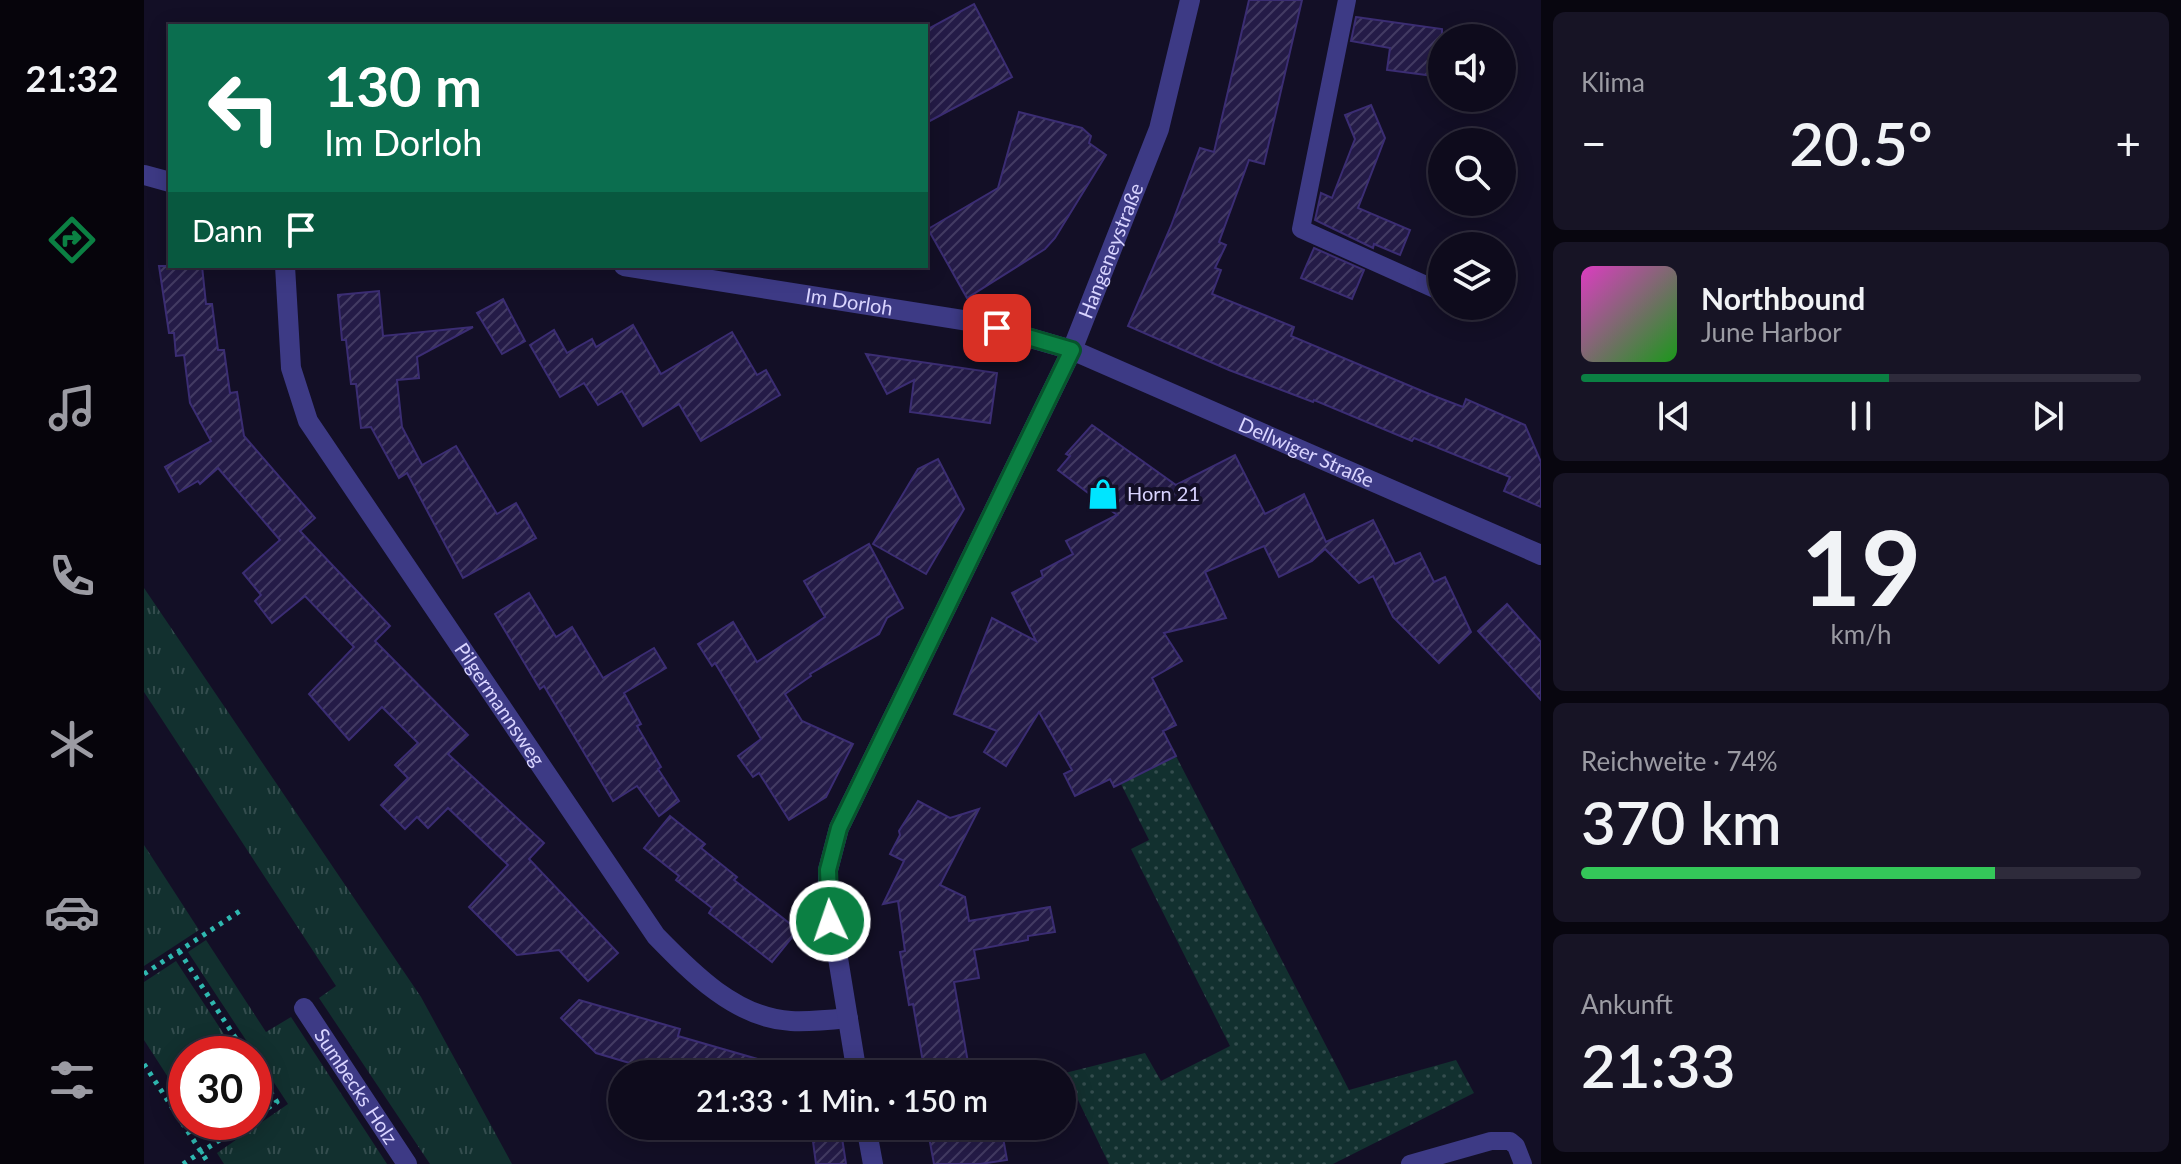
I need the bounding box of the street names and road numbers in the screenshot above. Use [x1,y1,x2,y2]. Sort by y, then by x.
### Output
street label: Hangeneystraße [1073,179,1148,322]
street label: Im Dorloh [804,282,895,320]
street label: Dellwiger Straße [1235,411,1378,492]
street label: Pilgermannsweg [450,638,551,770]
street label: Sumbecks Holz [310,1024,403,1148]

